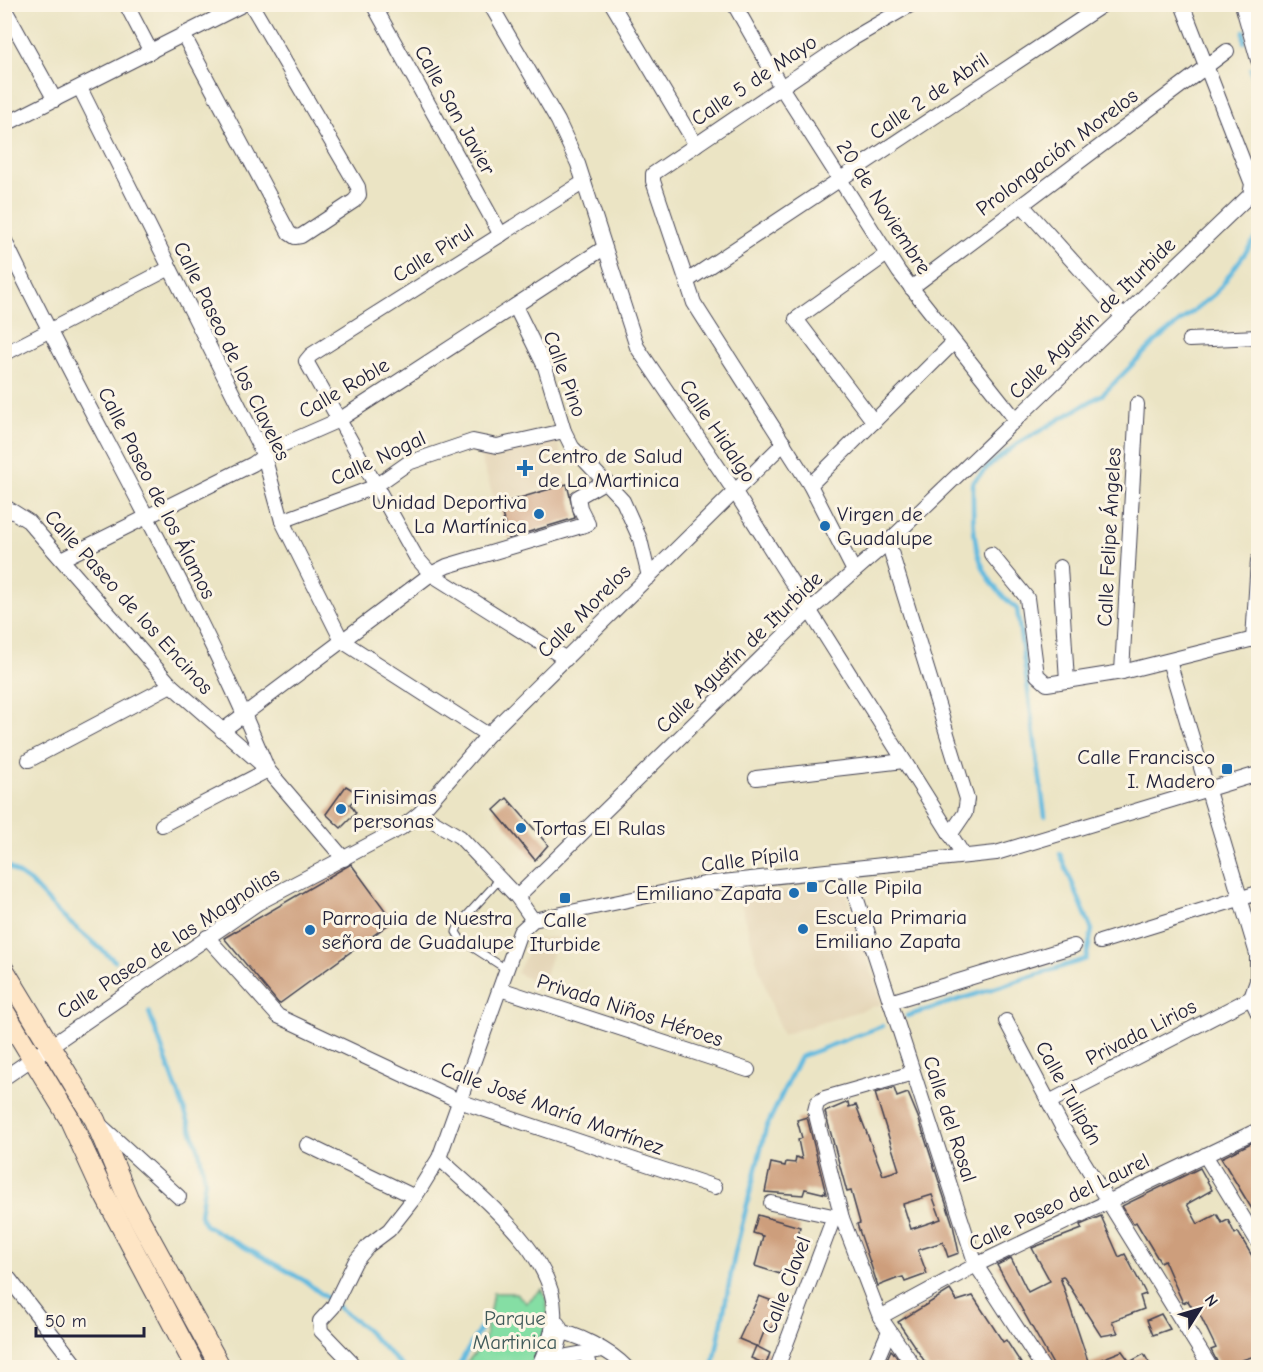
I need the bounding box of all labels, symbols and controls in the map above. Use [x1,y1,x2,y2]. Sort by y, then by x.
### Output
street label: Calle 5 de Mayo [687,29,821,131]
street label: Calle San Javier [410,41,501,180]
street label: Calle 2 de Abril [865,47,993,145]
street label: Prolongación Morelos [971,83,1143,221]
street label: 20 de Noviembre [832,135,936,279]
street label: Calle Pirul [388,219,478,287]
street label: Calle Agustín de Iturbide [1004,232,1180,404]
street label: Calle Paseo de los Claveles [168,238,296,464]
street label: Calle Pino [538,328,592,420]
street label: Calle Roble [295,353,393,423]
street label: Calle Hidalgo [675,375,761,487]
street label: Calle Paseo de los Álamos [93,383,221,603]
street label: Calle Nogal [327,426,429,490]
place label: Centro de Salud de La Martinica [538,444,683,492]
street label: Calle Felipe Ángeles [1092,447,1126,627]
marker: Centro de Salud de La Martinica [516,459,534,477]
place label: Unidad Deportiva La Martínica [372,490,527,538]
place label: Virgen de Guadalupe [837,502,933,550]
street label: Calle Paseo de los Encinos [40,505,218,699]
marker: Unidad Deportiva La Martínica [532,507,546,521]
marker: Virgen de Guadalupe [818,519,832,533]
street label: Calle Morelos [532,559,636,663]
street label: Calle Agustín de Iturbide [651,566,827,738]
place label: Calle Francisco I. Madero [1077,745,1215,793]
marker: Calle Francisco I. Madero [1220,762,1234,776]
place label: Finisimas personas [353,785,437,833]
marker: Finisimas personas [334,802,348,816]
place label: Tortas El Rulas [533,816,665,840]
marker: Tortas El Rulas [514,821,528,835]
street label: Calle Pípila [700,841,800,877]
street label: Calle Paseo de las Magnolias [52,862,284,1024]
place label: Calle Pipila [824,875,922,899]
marker: Calle Pipila [805,880,819,894]
place label: Emiliano Zapata [636,881,782,905]
marker: Emiliano Zapata [787,886,801,900]
marker: Calle Iturbide [558,891,572,905]
place label: Escuela Primaria Emiliano Zapata [815,905,967,953]
place label: Parroquia de Nuestra señora de Guadalupe [322,906,514,954]
place label: Calle Iturbide [530,908,600,956]
marker: Escuela Primaria Emiliano Zapata [796,922,810,936]
marker: Parroquia de Nuestra señora de Guadalupe [303,923,317,937]
street label: Privada Niños Héroes [534,969,726,1051]
street label: Privada Lirios [1082,994,1200,1070]
street label: Calle Tulipán [1031,1037,1107,1149]
street label: Calle del Rosal [918,1053,982,1185]
street label: Calle José María Martínez [437,1056,667,1160]
street label: Calle Paseo del Laurel [965,1148,1153,1256]
street label: Calle Clavel [756,1233,816,1337]
north arrow [1170,1279,1230,1339]
text: N [1201,1291,1222,1310]
scale bar [36,1300,144,1338]
park label: Parque Martinica [473,1306,557,1354]
text: 50 m [45,1311,87,1332]

